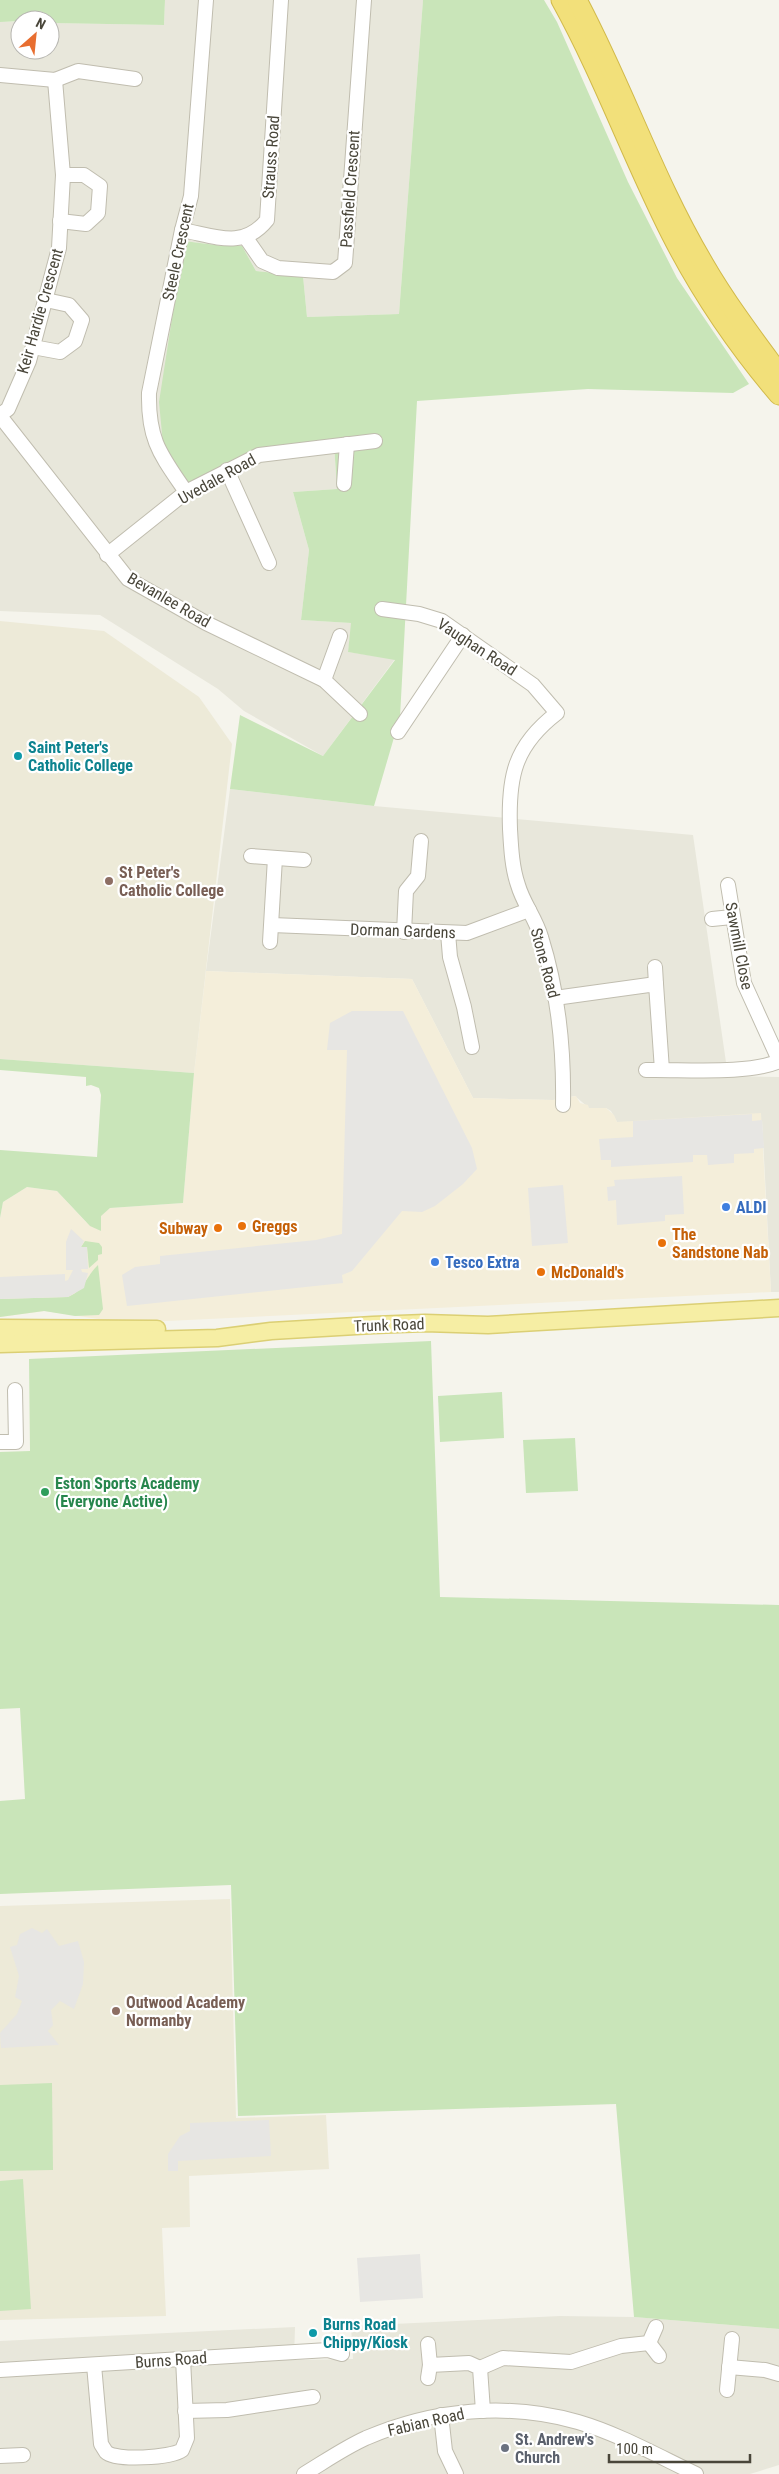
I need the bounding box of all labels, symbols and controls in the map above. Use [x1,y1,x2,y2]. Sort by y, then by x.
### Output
north arrow [10,10,60,60]
text: N [33,14,48,32]
street label: Strauss Road [259,115,283,199]
street label: Passfield Crescent [336,129,364,248]
street label: Steele Crescent [158,201,198,302]
street label: Keir Hardie Crescent [13,246,67,376]
street label: Uvedale Road [175,450,259,508]
street label: Bevanlee Road [124,569,214,631]
street label: Vaughan Road [434,614,520,680]
place label: Saint Peter's Catholic College [28,738,133,775]
marker: Saint Peter's Catholic College [12,750,24,762]
place label: St Peter's Catholic College [119,863,224,900]
marker: St Peter's Catholic College [103,875,115,887]
street label: Sawmill Close [721,901,757,991]
street label: Dorman Gardens [350,920,456,942]
street label: Stone Road [527,926,563,1000]
place label: ALDI [736,1198,767,1217]
marker: ALDI [720,1201,732,1213]
place label: Greggs [252,1217,298,1236]
place label: Subway [159,1219,208,1238]
marker: Greggs [236,1220,248,1232]
marker: Subway [212,1222,224,1234]
place label: The Sandstone Nab [672,1225,768,1262]
marker: The Sandstone Nab [656,1237,668,1249]
place label: Tesco Extra [445,1253,520,1272]
marker: Tesco Extra [429,1256,441,1268]
place label: McDonald's [551,1263,624,1282]
marker: McDonald's [535,1266,547,1278]
street label: Trunk Road [353,1314,425,1336]
place label: Eston Sports Academy (Everyone Active) [55,1474,199,1511]
marker: Eston Sports Academy (Everyone Active) [39,1486,51,1498]
place label: Outwood Academy Normanby [126,1993,245,2030]
marker: Outwood Academy Normanby [110,2005,122,2017]
place label: Burns Road Chippy/Kiosk [323,2315,408,2352]
marker: Burns Road Chippy/Kiosk [307,2327,319,2339]
street label: Burns Road [134,2348,208,2372]
street label: Fabian Road [386,2404,466,2440]
place label: St. Andrew's Church [515,2430,594,2467]
scale bar [609,2432,750,2464]
text: 100 m [616,2440,653,2458]
marker: St. Andrew's Church [499,2442,511,2454]

